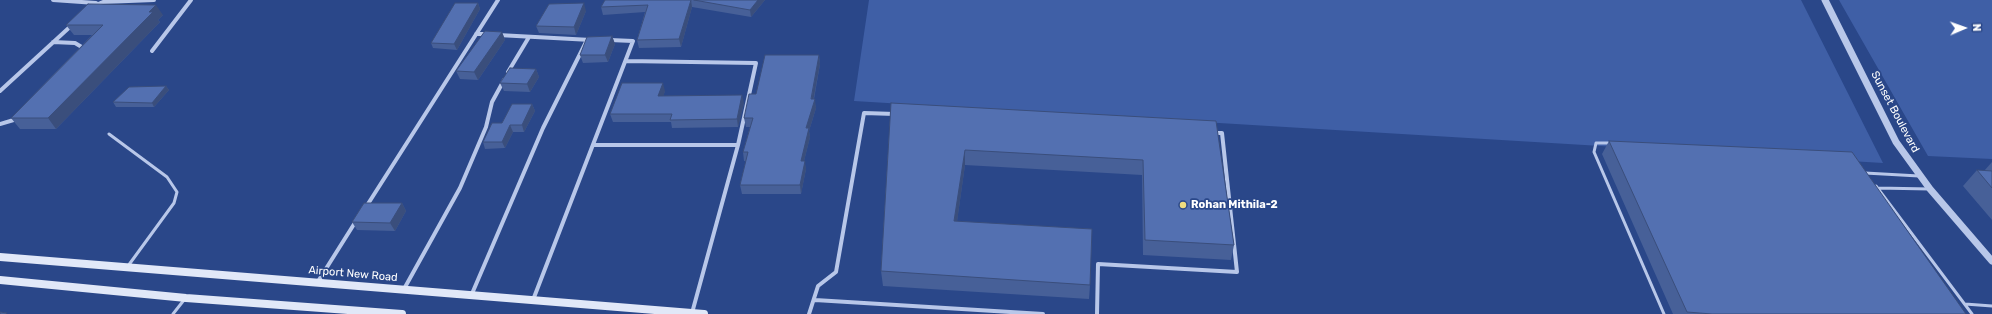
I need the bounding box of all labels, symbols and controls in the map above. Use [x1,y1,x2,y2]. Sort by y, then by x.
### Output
north arrow [1944,8,1984,48]
text: N [1970,23,1983,32]
street label: Sunset Boulevard [1868,69,1922,155]
place label: Rohan Mithila-2 [1191,198,1278,212]
marker: Rohan Mithila-2 [1178,200,1188,210]
street label: Airport New Road [308,264,398,284]

